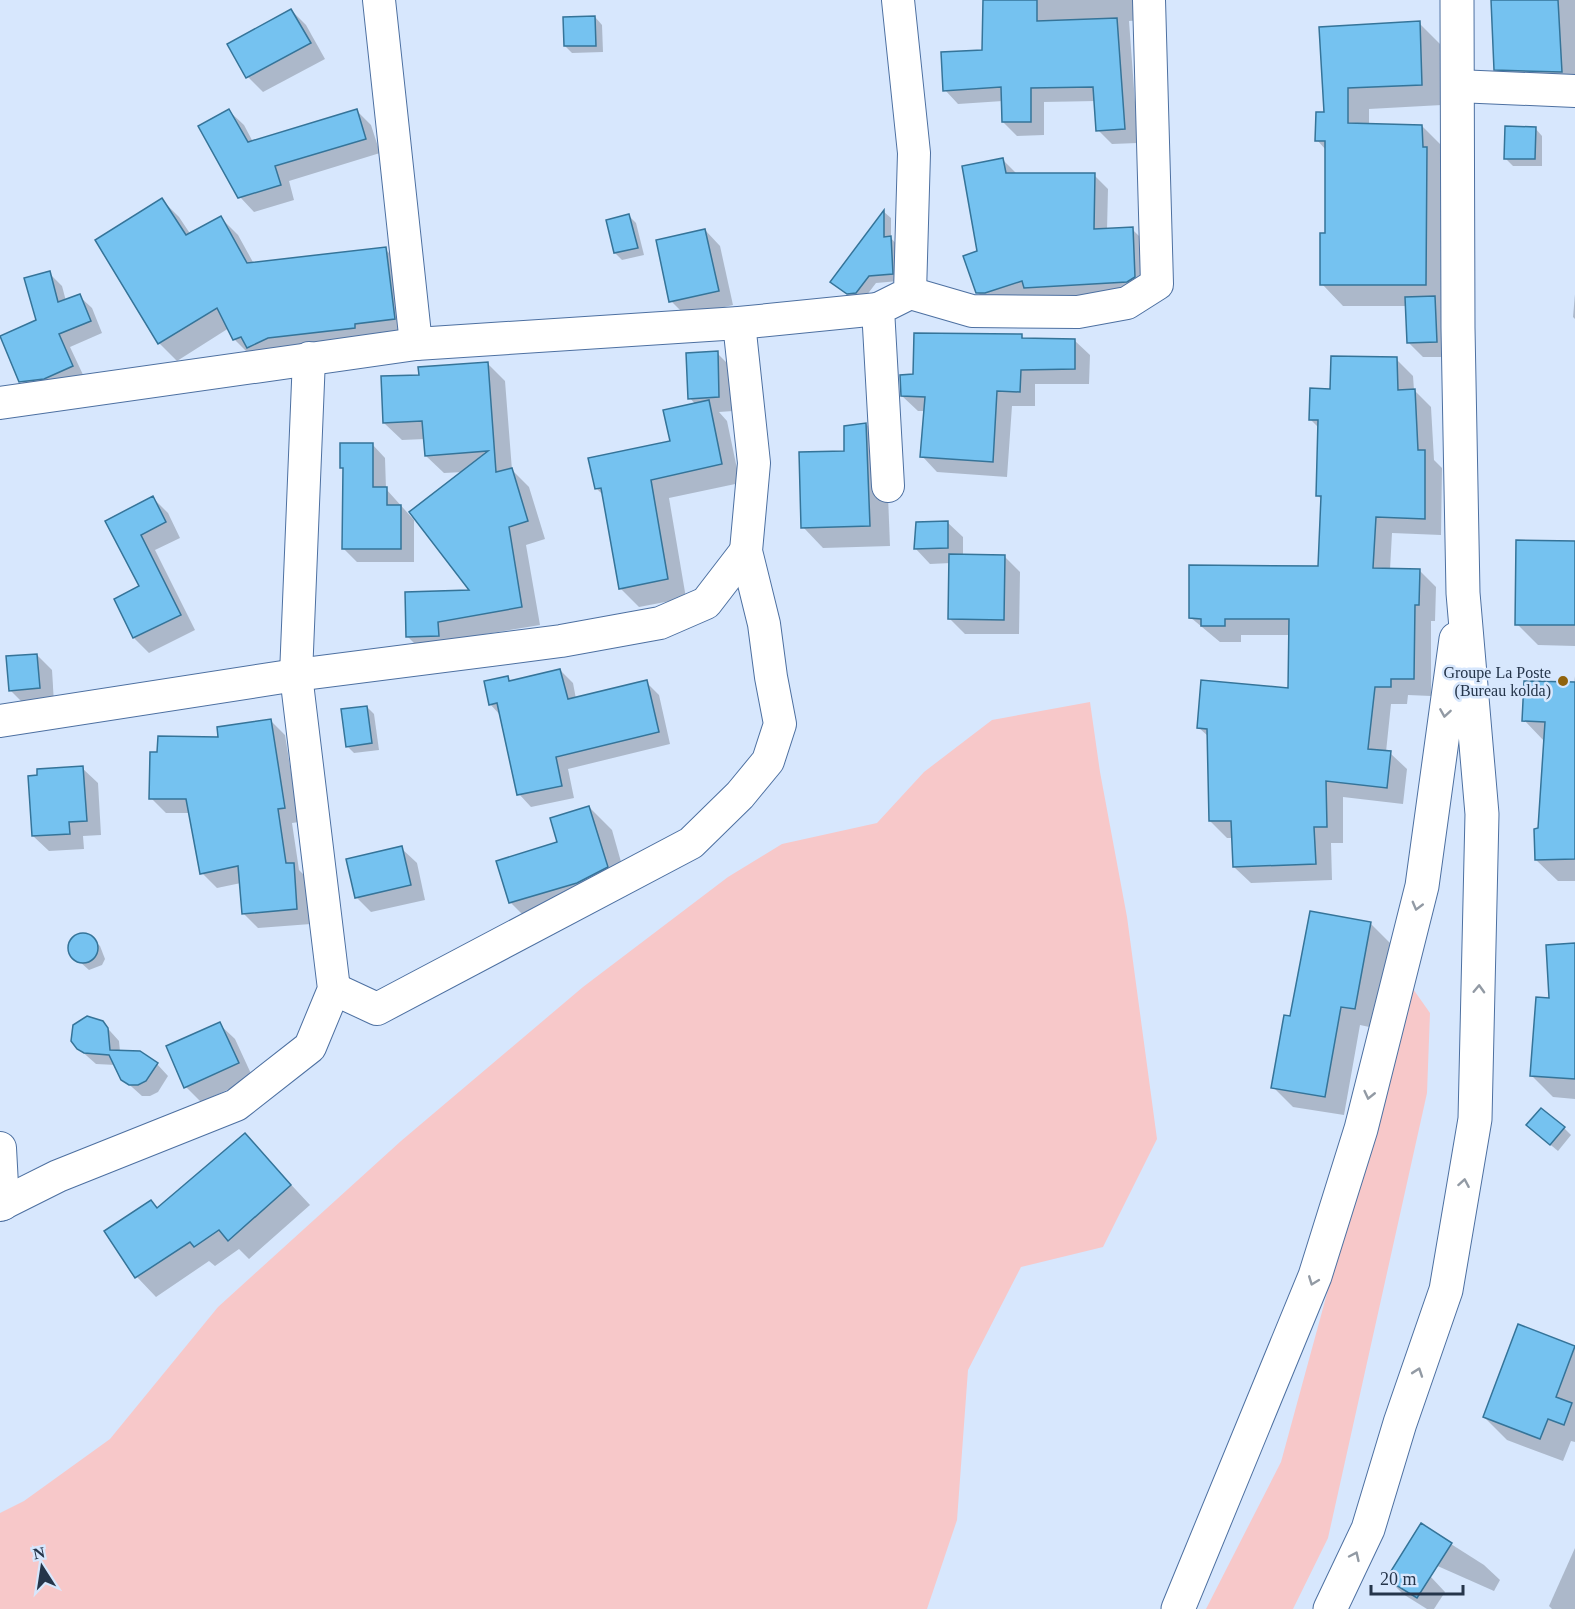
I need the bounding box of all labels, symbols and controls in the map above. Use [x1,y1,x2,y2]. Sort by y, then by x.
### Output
place label: Groupe La Poste (Bureau kolda) [1443,664,1551,700]
marker: Groupe La Poste (Bureau kolda) [1556,674,1570,688]
one-way arrow [1439,708,1451,717]
one-way arrow [1412,900,1424,911]
one-way arrow [1473,984,1485,993]
one-way arrow [1364,1090,1377,1100]
one-way arrow [1457,1178,1470,1188]
one-way arrow [1307,1275,1320,1286]
one-way arrow [1410,1367,1423,1378]
north arrow [12,1537,72,1597]
text: N [32,1543,47,1562]
one-way arrow [1348,1552,1360,1563]
scale bar [1371,1558,1462,1596]
text: 20 m [1380,1569,1417,1589]

